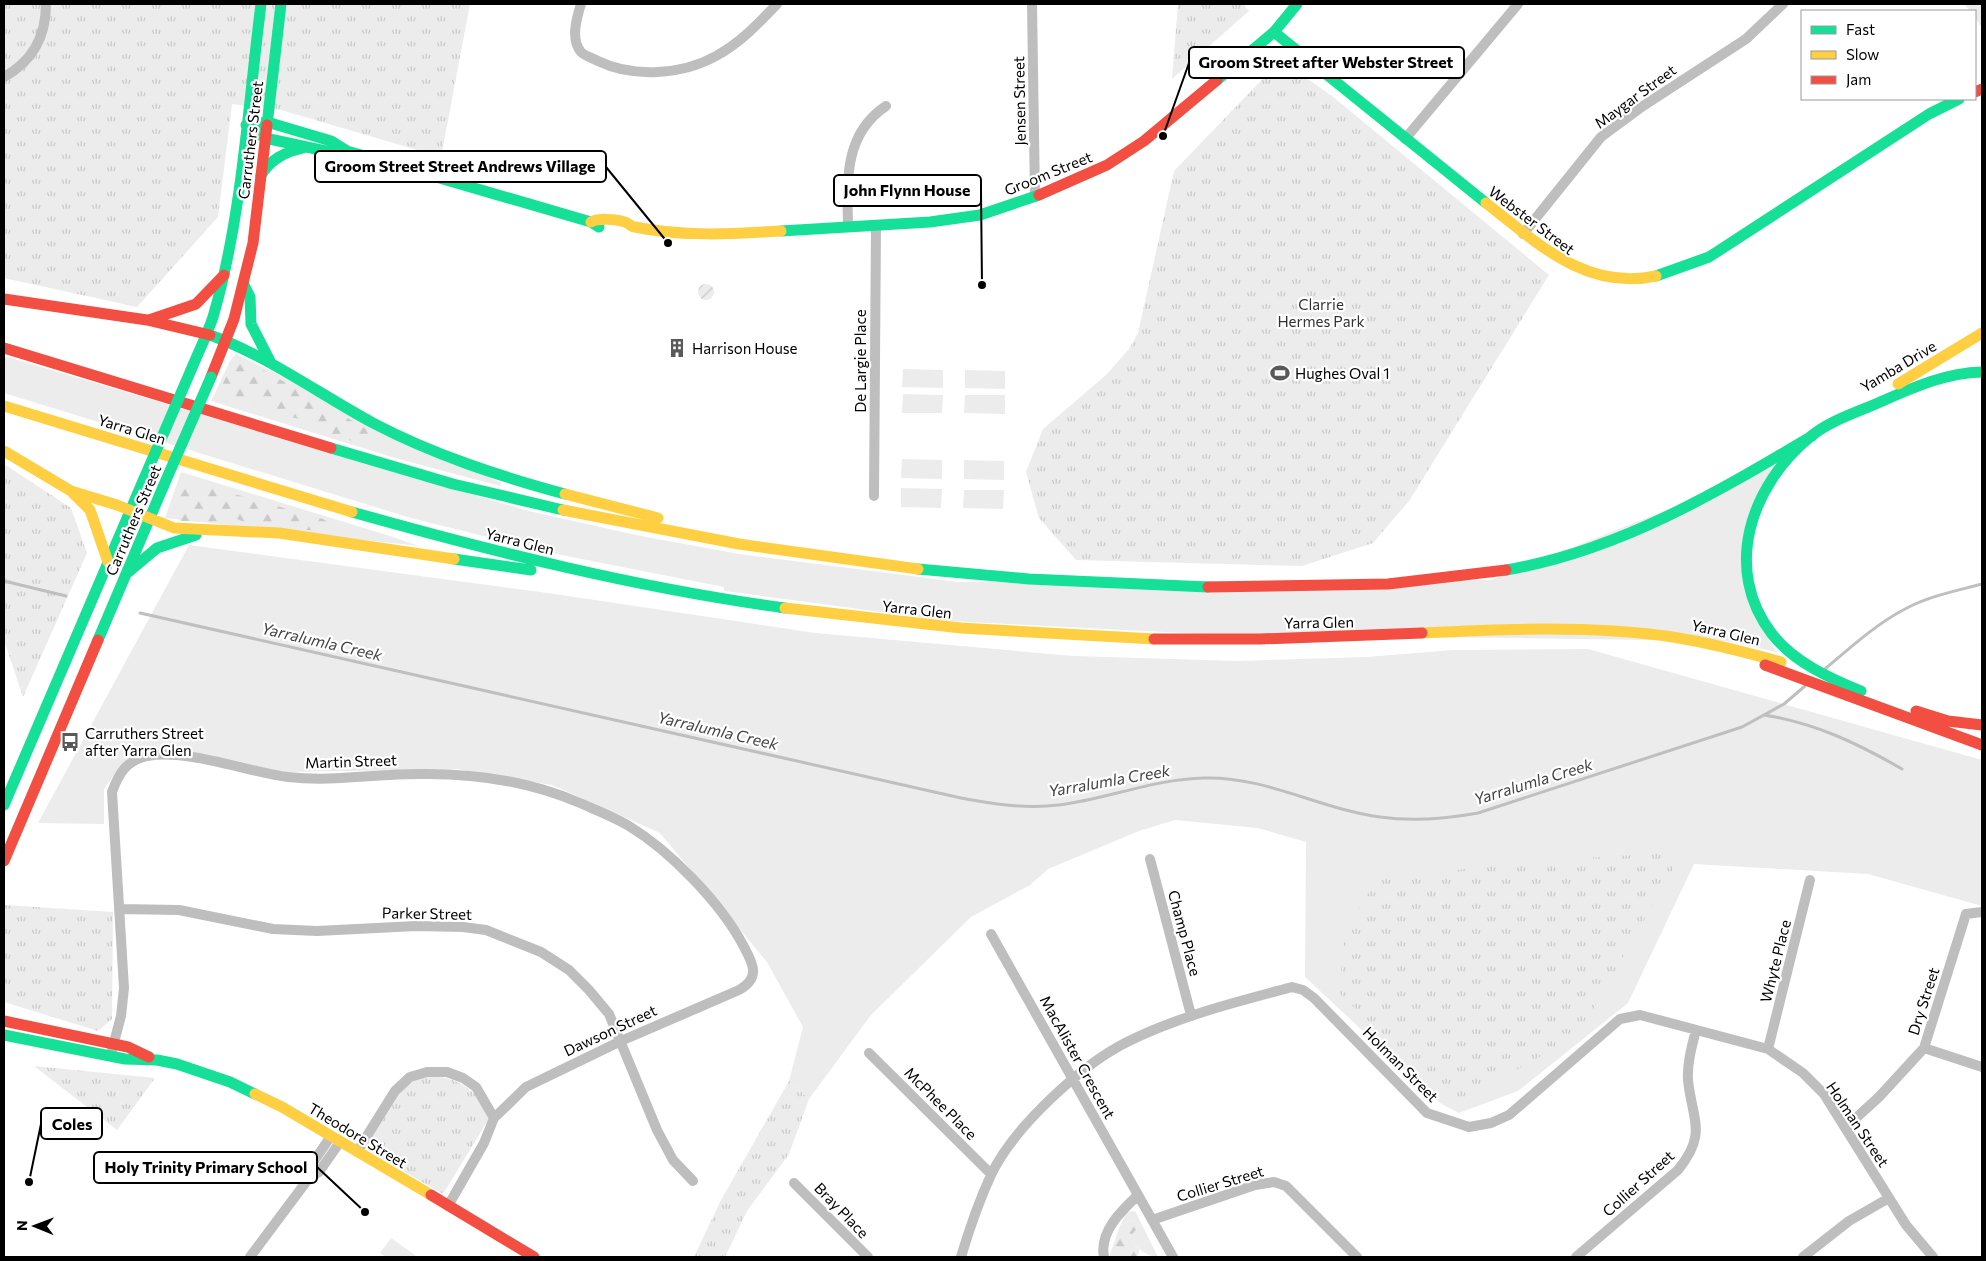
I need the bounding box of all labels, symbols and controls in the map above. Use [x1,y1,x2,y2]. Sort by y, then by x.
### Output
legend [1801,10,1976,100]
text: Fast [1846,20,1875,38]
text: Slow [1846,45,1879,63]
callout: Groom Street after Webster Street [1189,47,1464,78]
text: Groom Street after Webster Street [1199,52,1454,71]
street label: Jensen Street [1009,56,1029,146]
street label: Maygar Street [1591,60,1679,132]
text: Jam [1846,70,1871,88]
street label: Carruthers Street [234,80,266,200]
street label: Groom Street [1002,147,1094,199]
callout: Groom Street Street Andrews Village [315,151,606,182]
text: Groom Street Street Andrews Village [325,156,595,175]
callout: John Flynn House [834,175,981,206]
text: John Flynn House [844,180,970,199]
street label: Webster Street [1485,182,1579,258]
park label: Clarrie Hermes Park [1277,295,1365,330]
street label: De Largie Place [851,309,869,413]
street label: Yamba Drive [1857,336,1939,396]
building icon: Harrison House [666,337,688,359]
place label: Harrison House [692,339,798,357]
sports icon: Hughes Oval 1 [1269,362,1291,384]
place label: Hughes Oval 1 [1295,364,1390,382]
street label: Yarra Glen [96,410,168,448]
street label: Carruthers Street [101,462,165,578]
street label: Yarra Glen [484,524,556,558]
street label: Yarra Glen [881,596,953,622]
street label: Yarra Glen [1284,612,1354,632]
street label: Yarra Glen [1690,615,1762,649]
water label: Yarralumla Creek [260,618,385,664]
water label: Yarralumla Creek [656,707,781,753]
place label: Carruthers Street after Yarra Glen [85,724,204,759]
bus stop icon: Carruthers Street after Yarra Glen [59,731,81,753]
street label: Martin Street [305,750,397,772]
water label: Yarralumla Creek [1471,754,1595,808]
water label: Yarralumla Creek [1047,760,1172,800]
street label: Champ Place [1165,888,1205,978]
street label: Parker Street [382,903,472,923]
street label: Whyte Place [1756,918,1794,1004]
street label: Dry Street [1904,965,1942,1037]
street label: MacAlister Crescent [1037,992,1119,1122]
street label: Dawson Street [561,1001,659,1059]
street label: Holman Street [1360,1023,1442,1105]
street label: McPhee Place [901,1063,981,1143]
street label: Holman Street [1823,1078,1893,1170]
street label: Theodore Street [306,1099,410,1171]
callout: Coles [41,1108,102,1139]
text: Coles [52,1114,92,1133]
street label: Collier Street [1599,1146,1677,1220]
callout: Holy Trinity Primary School [94,1152,317,1183]
text: Holy Trinity Primary School [105,1157,307,1176]
street label: Collier Street [1174,1161,1266,1205]
street label: Bray Place [811,1178,873,1242]
north arrow [10,1201,60,1251]
text: N [13,1220,30,1231]

